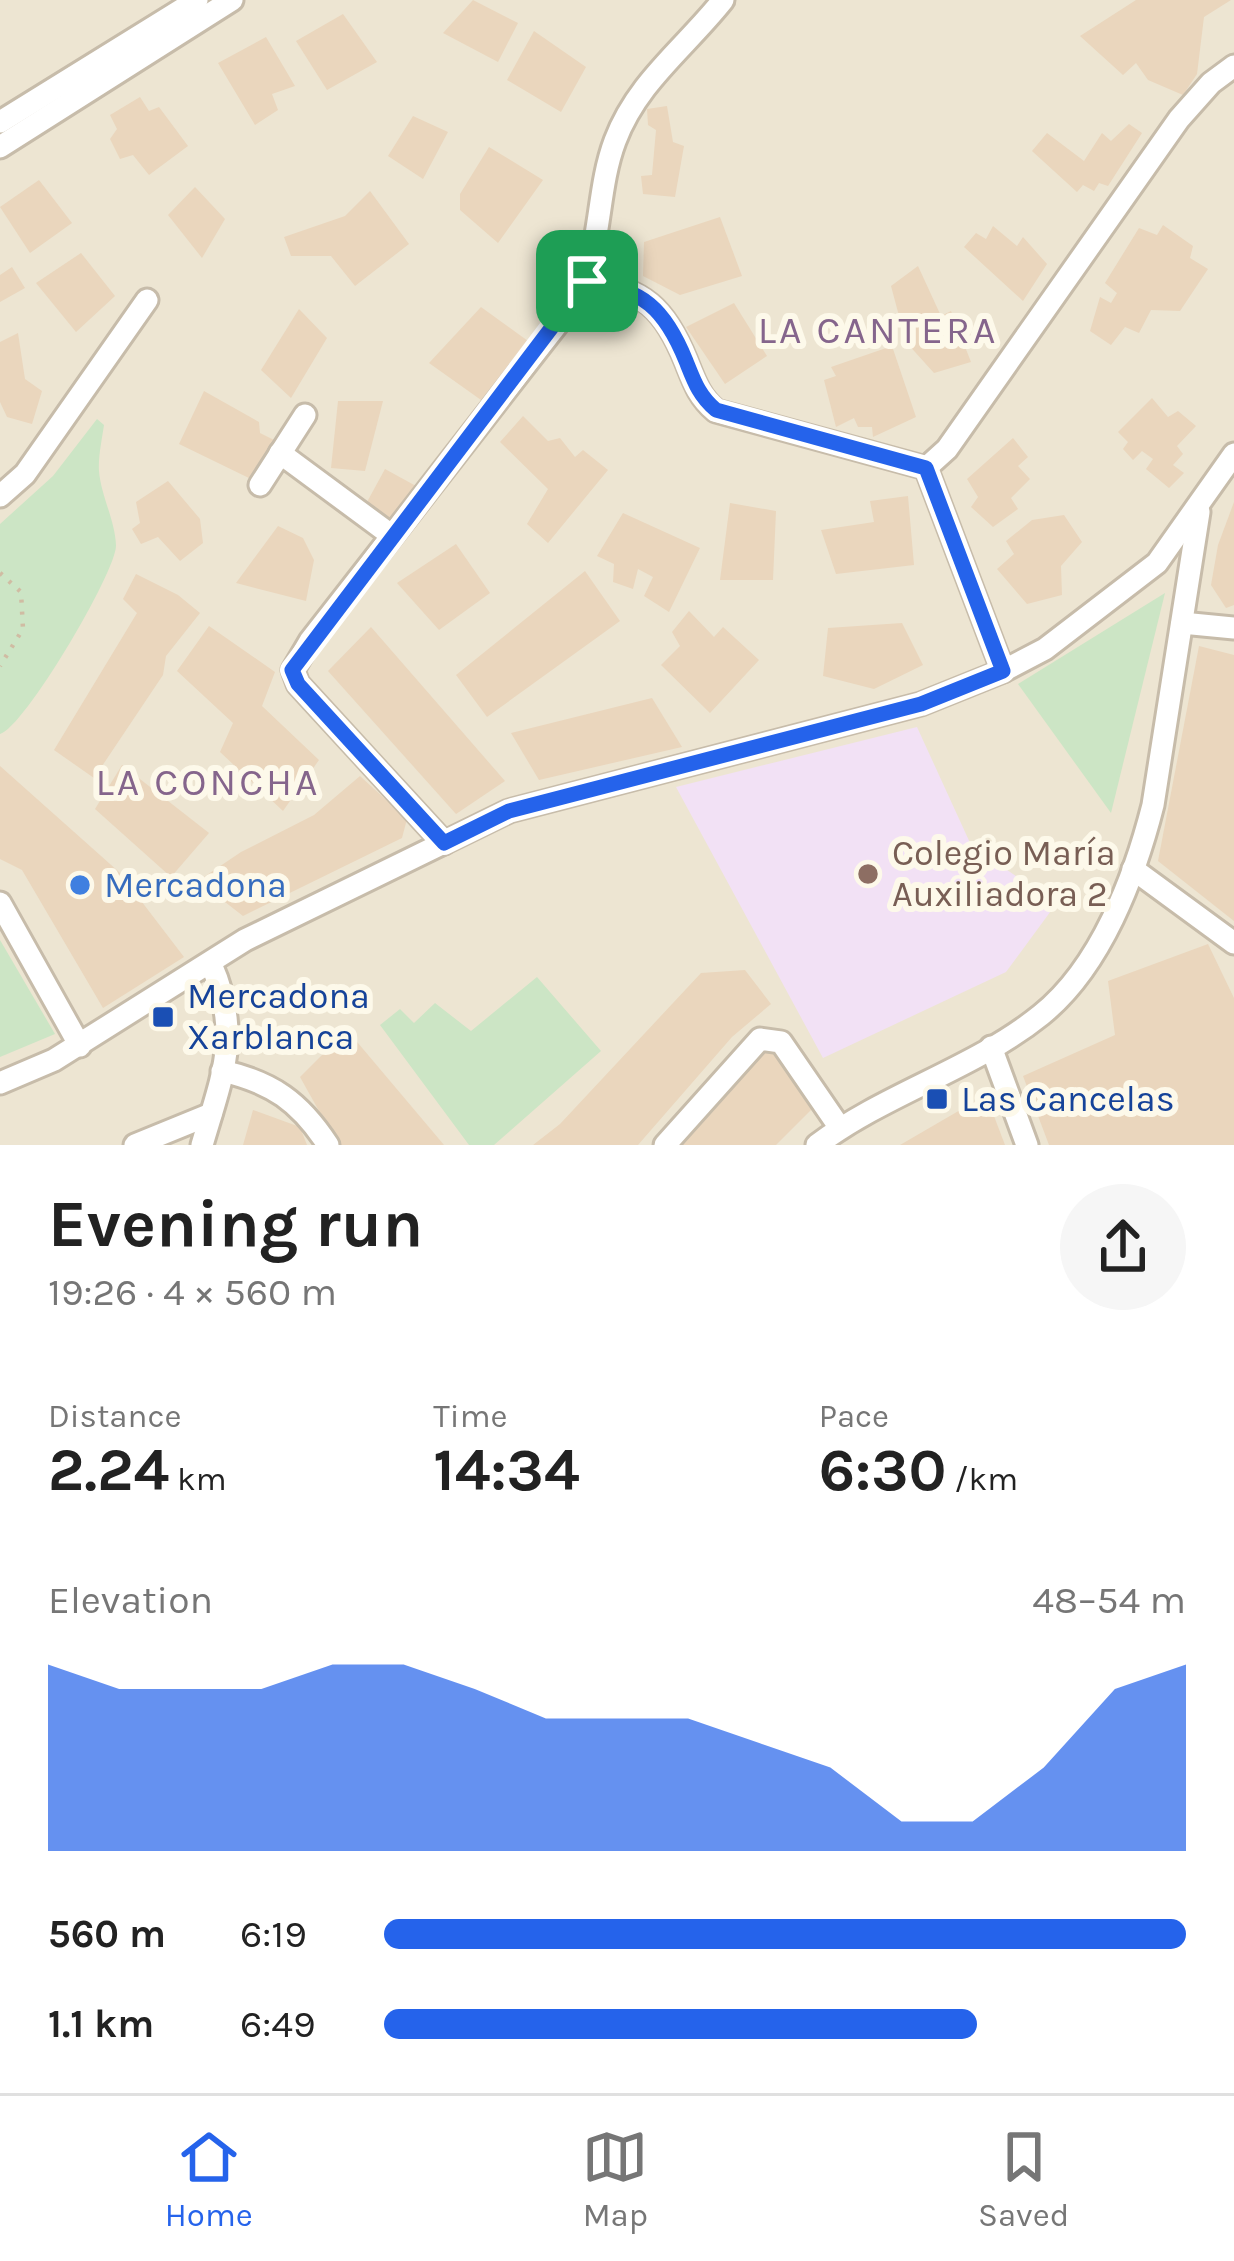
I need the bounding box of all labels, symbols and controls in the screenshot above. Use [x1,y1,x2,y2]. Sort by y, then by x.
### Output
pin [536,230,638,332]
icon: arrive [554,248,620,314]
district label: LA CANTERA [758,307,998,353]
district label: LA CONCHA [95,759,321,805]
place label: Colegio María Auxiliadora 2 [892,832,1115,915]
marker: Colegio María Auxiliadora 2 [855,861,881,887]
place label: Mercadona [104,864,287,906]
marker: Mercadona [67,872,93,898]
place label: Mercadona Xarblanca [187,975,370,1058]
marker: Mercadona Xarblanca [150,1004,176,1030]
place label: Las Cancelas [961,1078,1175,1120]
marker: Las Cancelas [924,1086,950,1112]
button: share [1060,1184,1186,1310]
text: Evening run [48,1185,423,1263]
text: 19:26 · 4 × 560 m [48,1269,337,1315]
text: Distance [48,1397,181,1435]
text: Time [433,1397,508,1435]
text: Pace [819,1397,889,1435]
text: 2.24 [48,1435,169,1505]
text: 14:34 [433,1435,580,1505]
text: 6:30 [819,1435,947,1505]
text: km [169,1460,227,1498]
text: /km [947,1460,1018,1498]
text: Elevation [48,1577,213,1623]
text: 48–54 m [1032,1577,1186,1623]
text: 560 m [48,1911,166,1957]
text: 6:19 [240,1911,307,1957]
text: 1.1 km [48,2001,154,2047]
text: 6:49 [240,2001,316,2047]
tab: Home [165,2124,253,2234]
tab: Map [582,2124,648,2234]
tab: Saved [978,2124,1069,2234]

